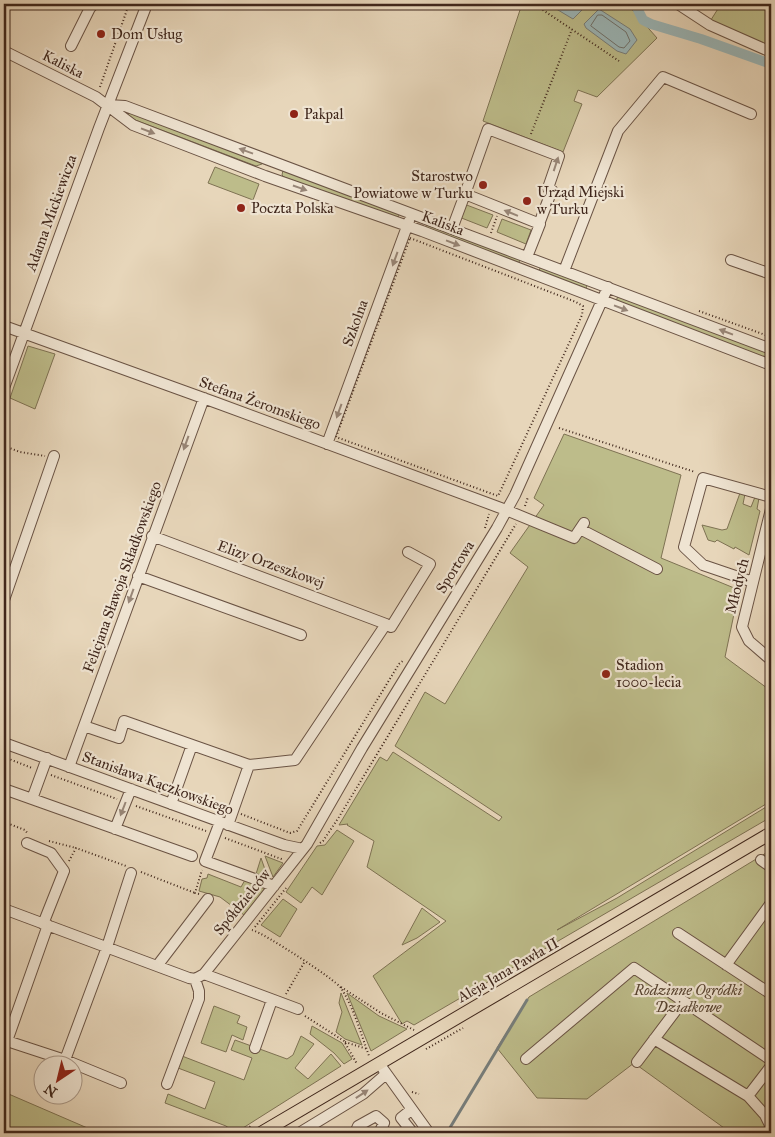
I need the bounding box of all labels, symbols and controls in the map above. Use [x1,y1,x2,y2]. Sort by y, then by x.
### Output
place label: Dom Usług [111,25,183,43]
marker: Dom Usług [95,28,107,40]
street label: Kaliska [39,46,87,82]
place label: Pakpal [304,105,344,123]
marker: Pakpal [288,108,300,120]
one-way arrow [141,127,156,135]
one-way arrow [238,147,253,155]
street label: Adama Mickiewicza [21,152,81,275]
one-way arrow [553,156,561,171]
place label: Starostwo Powiatowe w Turku [353,167,473,202]
marker: Starostwo Powiatowe w Turku [477,179,489,191]
place label: Urząd Miejski w Turku [537,183,624,218]
one-way arrow [293,184,308,192]
marker: Urząd Miejski w Turku [521,195,533,207]
place label: Poczta Polska [251,199,334,217]
marker: Poczta Polska [235,202,247,214]
street label: Kaliska [419,207,467,240]
one-way arrow [503,209,518,217]
one-way arrow [446,239,461,247]
one-way arrow [391,252,399,267]
street label: Szkolna [338,297,372,349]
one-way arrow [614,304,629,312]
one-way arrow [718,328,733,335]
street label: Stefana Żeromskiego [197,373,324,433]
one-way arrow [335,404,342,419]
one-way arrow [182,436,190,451]
street label: Felicjana Sławoja Składkowskiego [79,478,165,675]
street label: Elizy Orzeszkowej [215,536,327,592]
street label: Sportowa [432,537,478,597]
street label: Młodych [721,556,753,615]
one-way arrow [127,589,135,604]
place label: Stadion 1000-lecia [616,656,682,691]
marker: Stadion 1000-lecia [600,668,612,680]
street label: Stanisława Kączkowskiego [80,747,236,819]
one-way arrow [119,802,127,817]
street label: Spółdzielców [210,865,274,939]
street label: Aleja Jana Pawła II [453,934,562,1008]
park label: Rodzinne Ogródki Działkowe [633,981,743,1016]
north arrow [32,1054,82,1104]
text: N [41,1080,61,1101]
one-way arrow [356,1089,369,1099]

